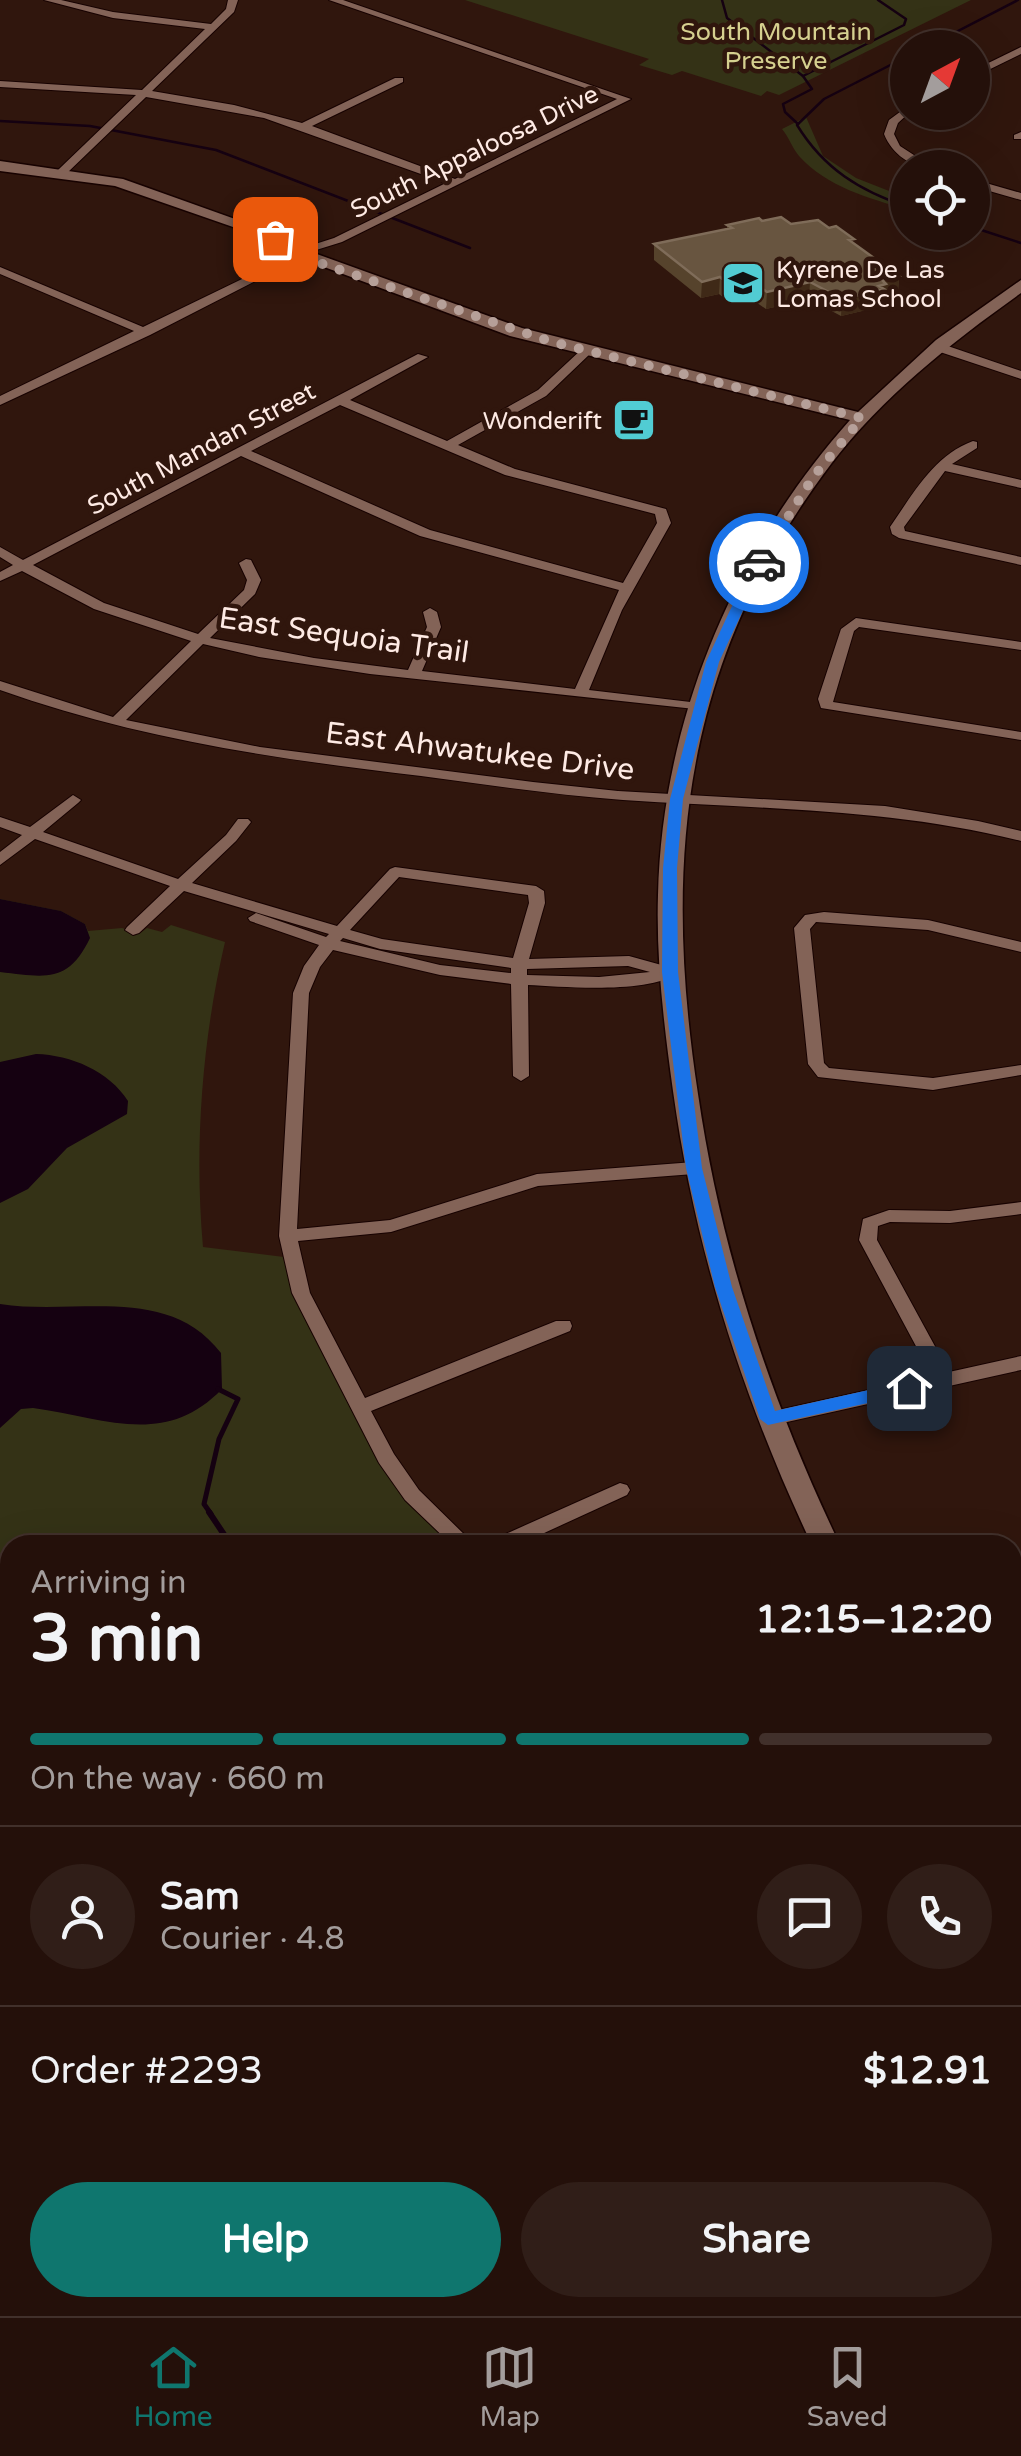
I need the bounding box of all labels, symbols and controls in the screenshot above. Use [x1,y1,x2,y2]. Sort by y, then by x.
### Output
park label: South Mountain Preserve [680,17,872,76]
north arrow [890,30,990,130]
map controls [890,30,990,250]
street label: South Appaloosa Drive [346,79,603,225]
button: locate [890,150,990,250]
pin [233,197,318,282]
icon: bag [248,212,303,267]
place label: Kyrene De Las Lomas School [776,255,945,314]
school or university icon: Kyrene De Las Lomas School [720,260,766,306]
street label: South Mandan Street [82,376,321,522]
cafe icon: Wonderift [611,397,657,443]
place label: Wonderift [483,406,602,436]
courier [709,513,809,613]
icon: car [732,536,787,591]
street label: East Sequoia Trail [217,600,471,671]
street label: East Ahwatukee Drive [323,714,637,789]
pin [867,1346,952,1431]
icon: home [882,1361,937,1416]
text: Arriving in [30,1564,187,1602]
text: 12:15–12:20 [755,1597,992,1643]
text: 3 min [30,1600,203,1679]
text: On the way · 660 m [30,1760,325,1798]
button: person [30,1864,135,1969]
button: chat [757,1864,862,1969]
button: phone [887,1864,992,1969]
text: Sam [160,1874,240,1920]
text: Courier · 4.8 [160,1920,345,1958]
text: Order #2293 [30,2048,263,2094]
text: $12.91 [863,2048,992,2094]
button: Help [30,2182,501,2297]
button: Share [521,2182,992,2297]
tab: Home [133,2340,213,2434]
tab: Map [479,2340,540,2434]
tab: Saved [807,2340,888,2434]

